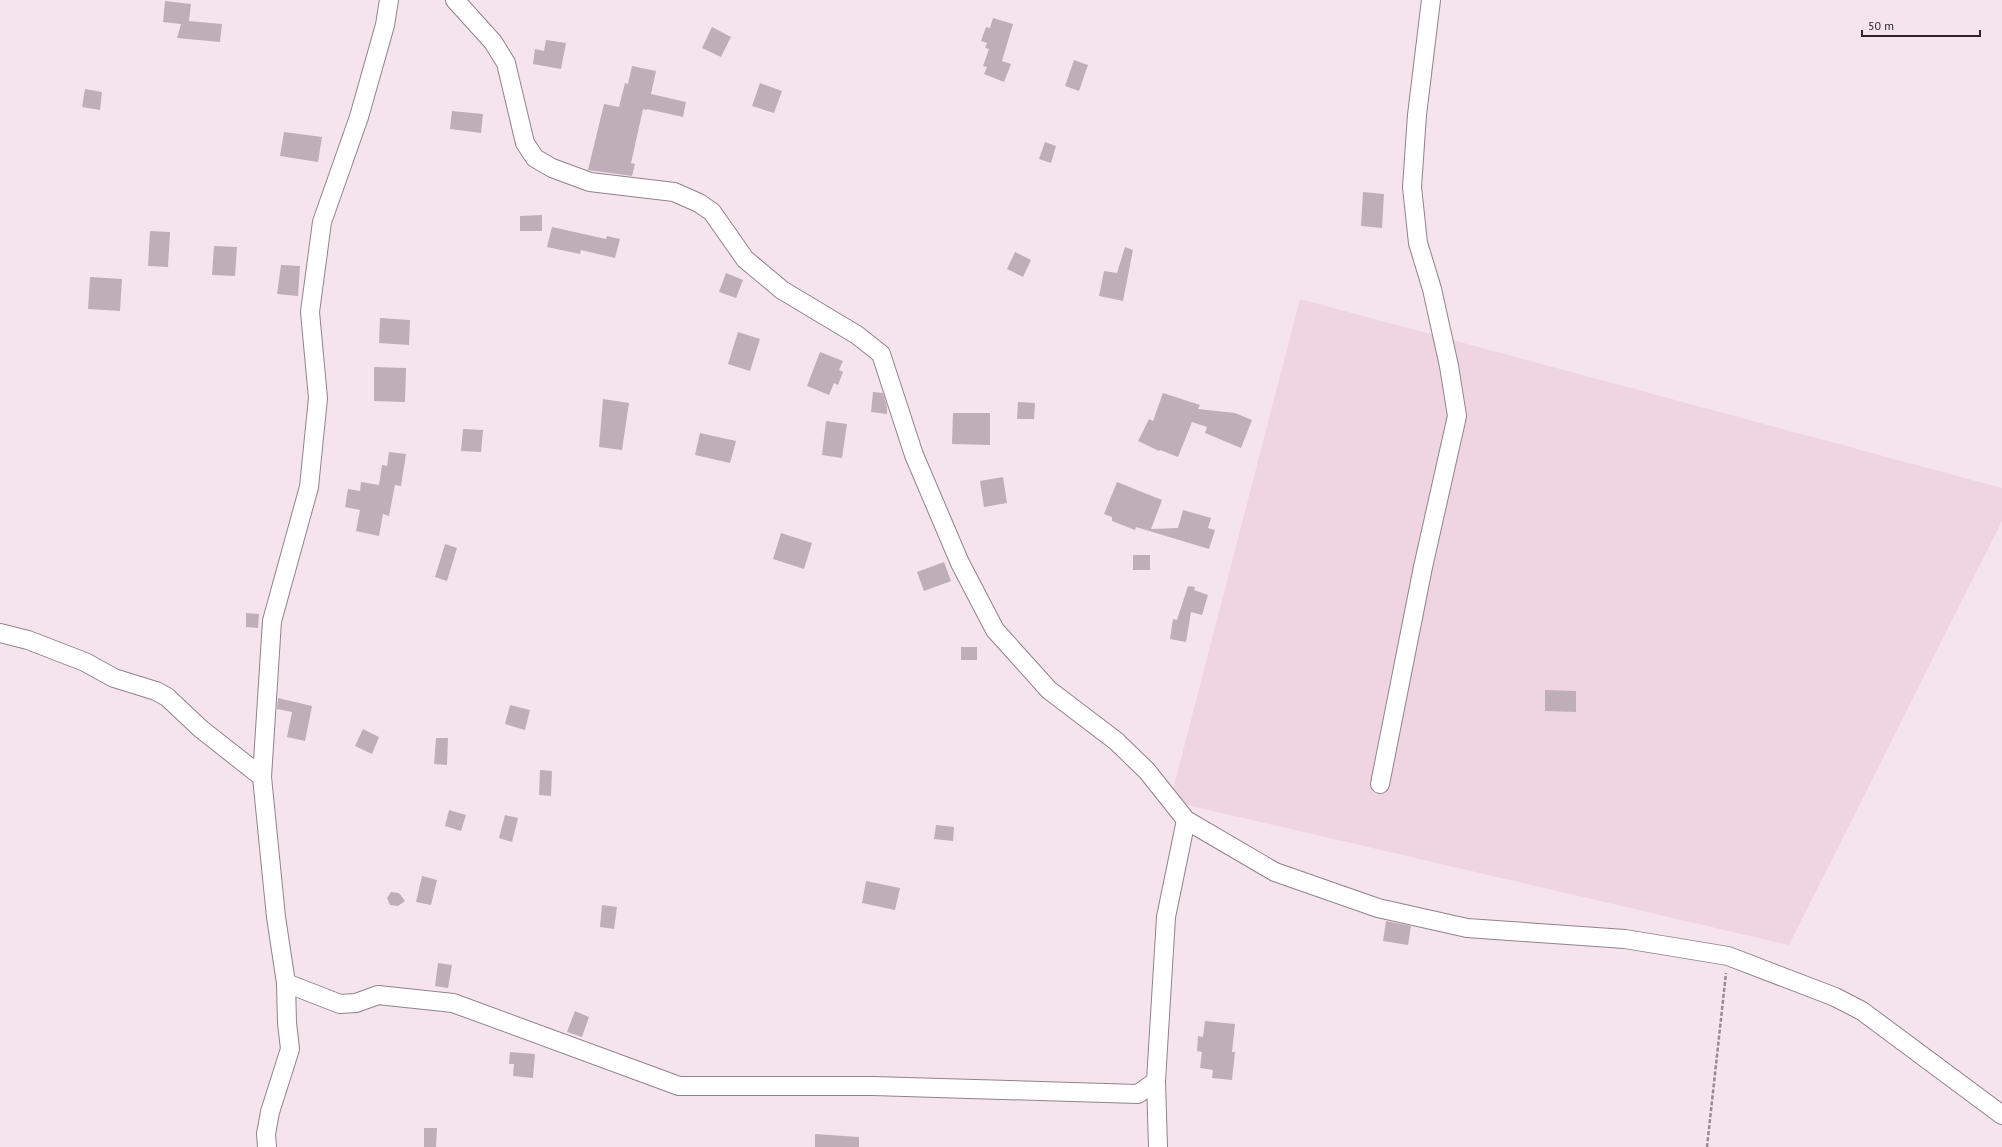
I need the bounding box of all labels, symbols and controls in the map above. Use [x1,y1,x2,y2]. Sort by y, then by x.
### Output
scale bar [1862,12,1980,38]
text: 50 m [1868,18,1894,33]

